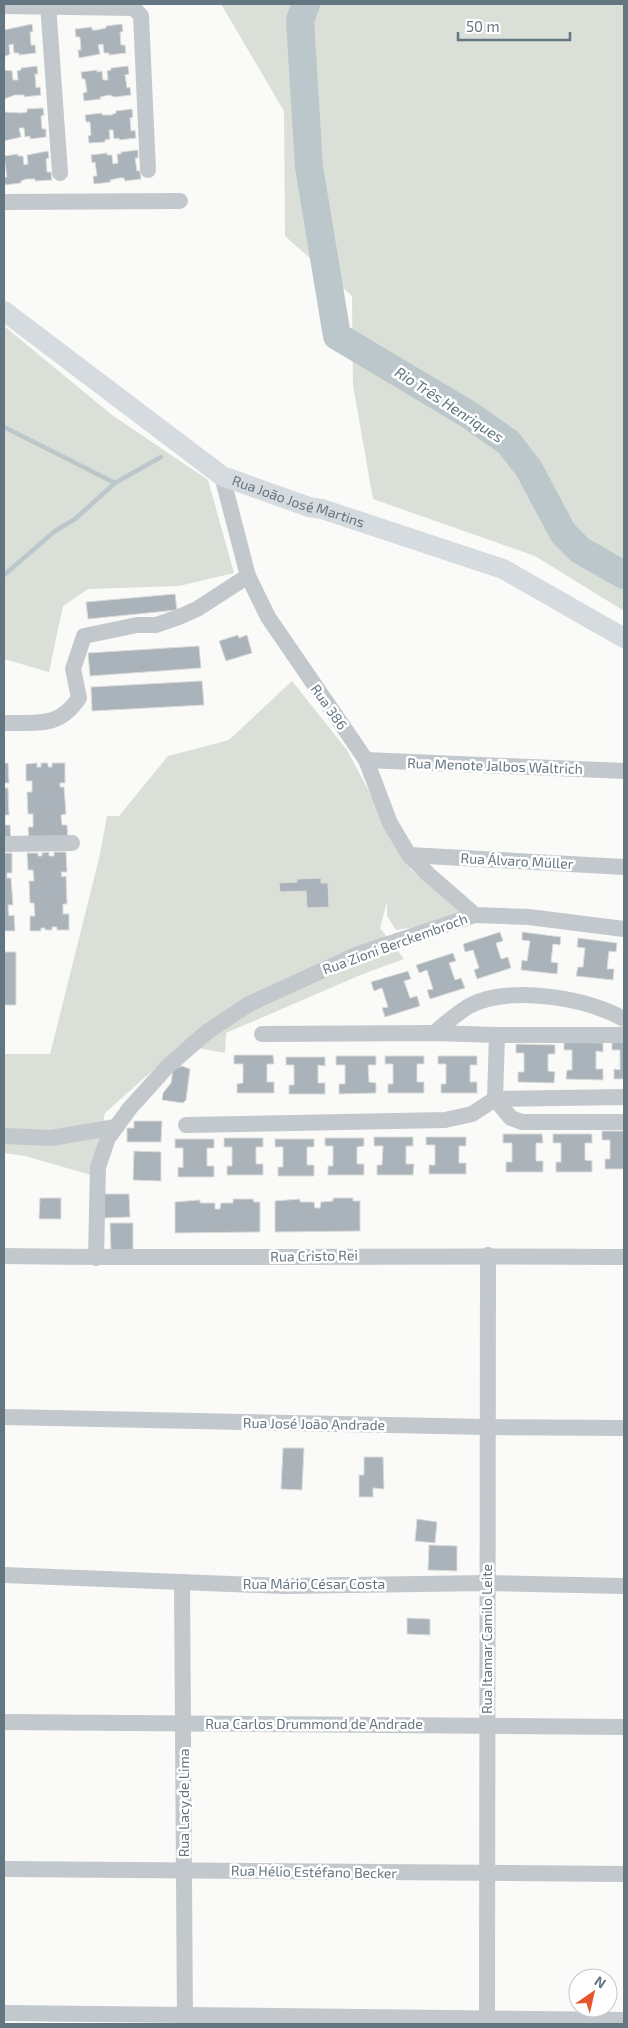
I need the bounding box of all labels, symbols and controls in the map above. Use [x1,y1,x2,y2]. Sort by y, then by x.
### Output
scale bar [458,10,570,42]
text: 50 m [466,17,500,35]
water label: Rio Três Henriques [392,362,508,446]
street label: Rua João José Martins [230,471,367,531]
street label: Rua 386 [308,681,351,733]
street label: Rua Menote Jalbos Waltrich [407,754,583,777]
street label: Rua Álvaro Müller [460,849,574,872]
street label: Rua Zioni Berckembroch [320,909,470,978]
street label: Rua Cristo Rei [270,1246,358,1265]
street label: Rua José João Andrade [243,1414,385,1433]
street label: Rua Itamar Camilo Leite [478,1564,495,1714]
street label: Rua Mário César Costa [243,1575,385,1592]
street label: Rua Carlos Drummond de Andrade [205,1715,423,1732]
street label: Rua Lacy de Lima [175,1749,192,1857]
street label: Rua Hélio Estéfano Becker [231,1862,398,1881]
north arrow [568,1968,618,2018]
text: N [592,1972,609,1992]

